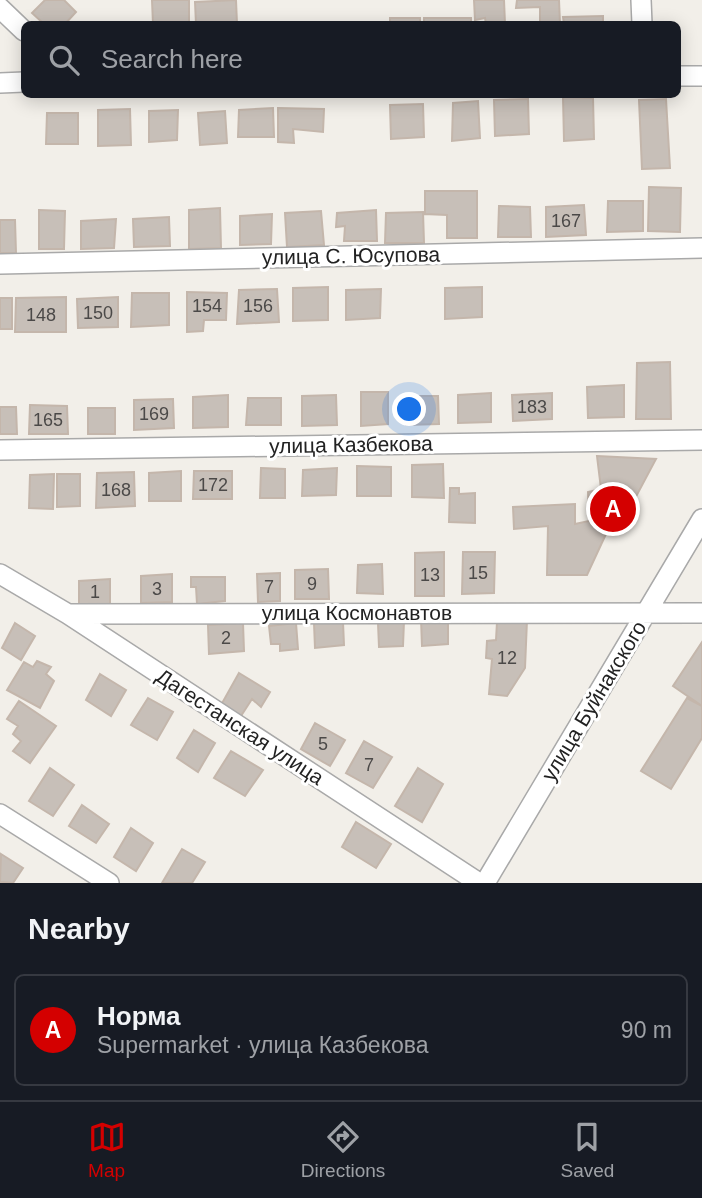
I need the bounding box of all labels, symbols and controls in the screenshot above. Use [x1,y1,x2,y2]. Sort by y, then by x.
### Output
search box [21,21,681,98]
icon: search [45,41,83,79]
text: Search here [101,44,243,74]
house number: 167 [551,211,581,231]
street label: улица С. Юсупова [262,242,441,269]
house number: 154 [192,296,222,316]
house number: 156 [243,296,273,316]
house number: 150 [83,303,113,323]
house number: 148 [26,305,56,325]
your location [392,392,426,426]
house number: 183 [517,397,547,417]
house number: 169 [139,404,169,424]
house number: 165 [33,410,63,430]
street label: улица Казбекова [269,432,433,457]
house number: 172 [198,475,228,495]
house number: 168 [101,480,131,500]
pin: A [590,483,636,535]
house number: 15 [468,563,488,583]
house number: 13 [420,565,440,585]
house number: 9 [307,574,317,594]
house number: 7 [264,577,274,597]
house number: 3 [152,579,162,599]
house number: 1 [90,582,100,602]
street label: улица Космонавтов [262,601,452,624]
street label: улица Буйнакского [537,617,650,785]
house number: 2 [221,628,231,648]
house number: 12 [497,648,517,668]
street label: Дагестанская улица [152,664,328,789]
house number: 5 [318,734,328,754]
house number: 7 [364,755,374,775]
text: Nearby [28,912,130,945]
text: Норма [97,1001,181,1031]
text: A [45,1017,61,1043]
text: 90 m [621,1017,672,1043]
text: Supermarket · улица Казбекова [97,1032,429,1058]
tab: Map [88,1118,126,1182]
tab: Directions [301,1118,385,1182]
tab: Saved [560,1118,614,1182]

